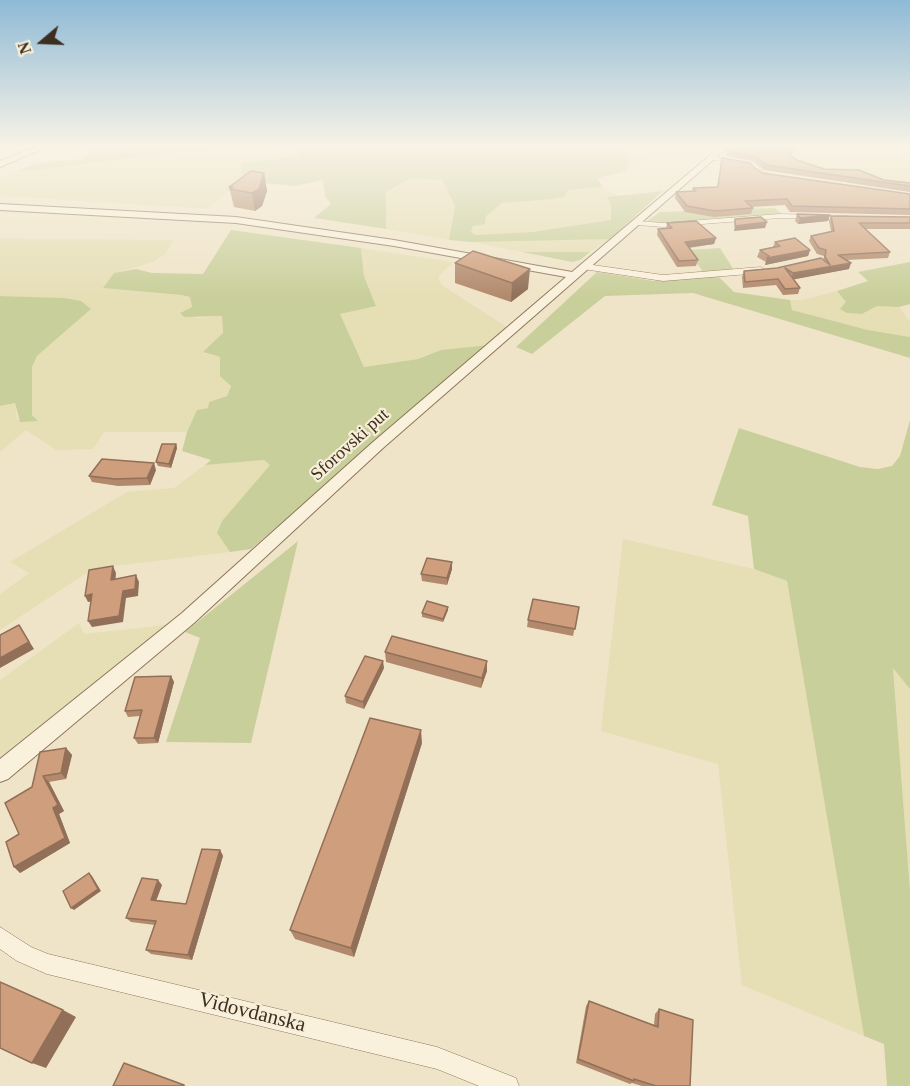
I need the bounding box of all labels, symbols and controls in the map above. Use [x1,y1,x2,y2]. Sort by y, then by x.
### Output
north arrow [12,12,72,72]
text: N [15,40,34,56]
street label: Sforovski put [307,404,393,486]
street label: Vidovdanska [196,988,308,1038]

